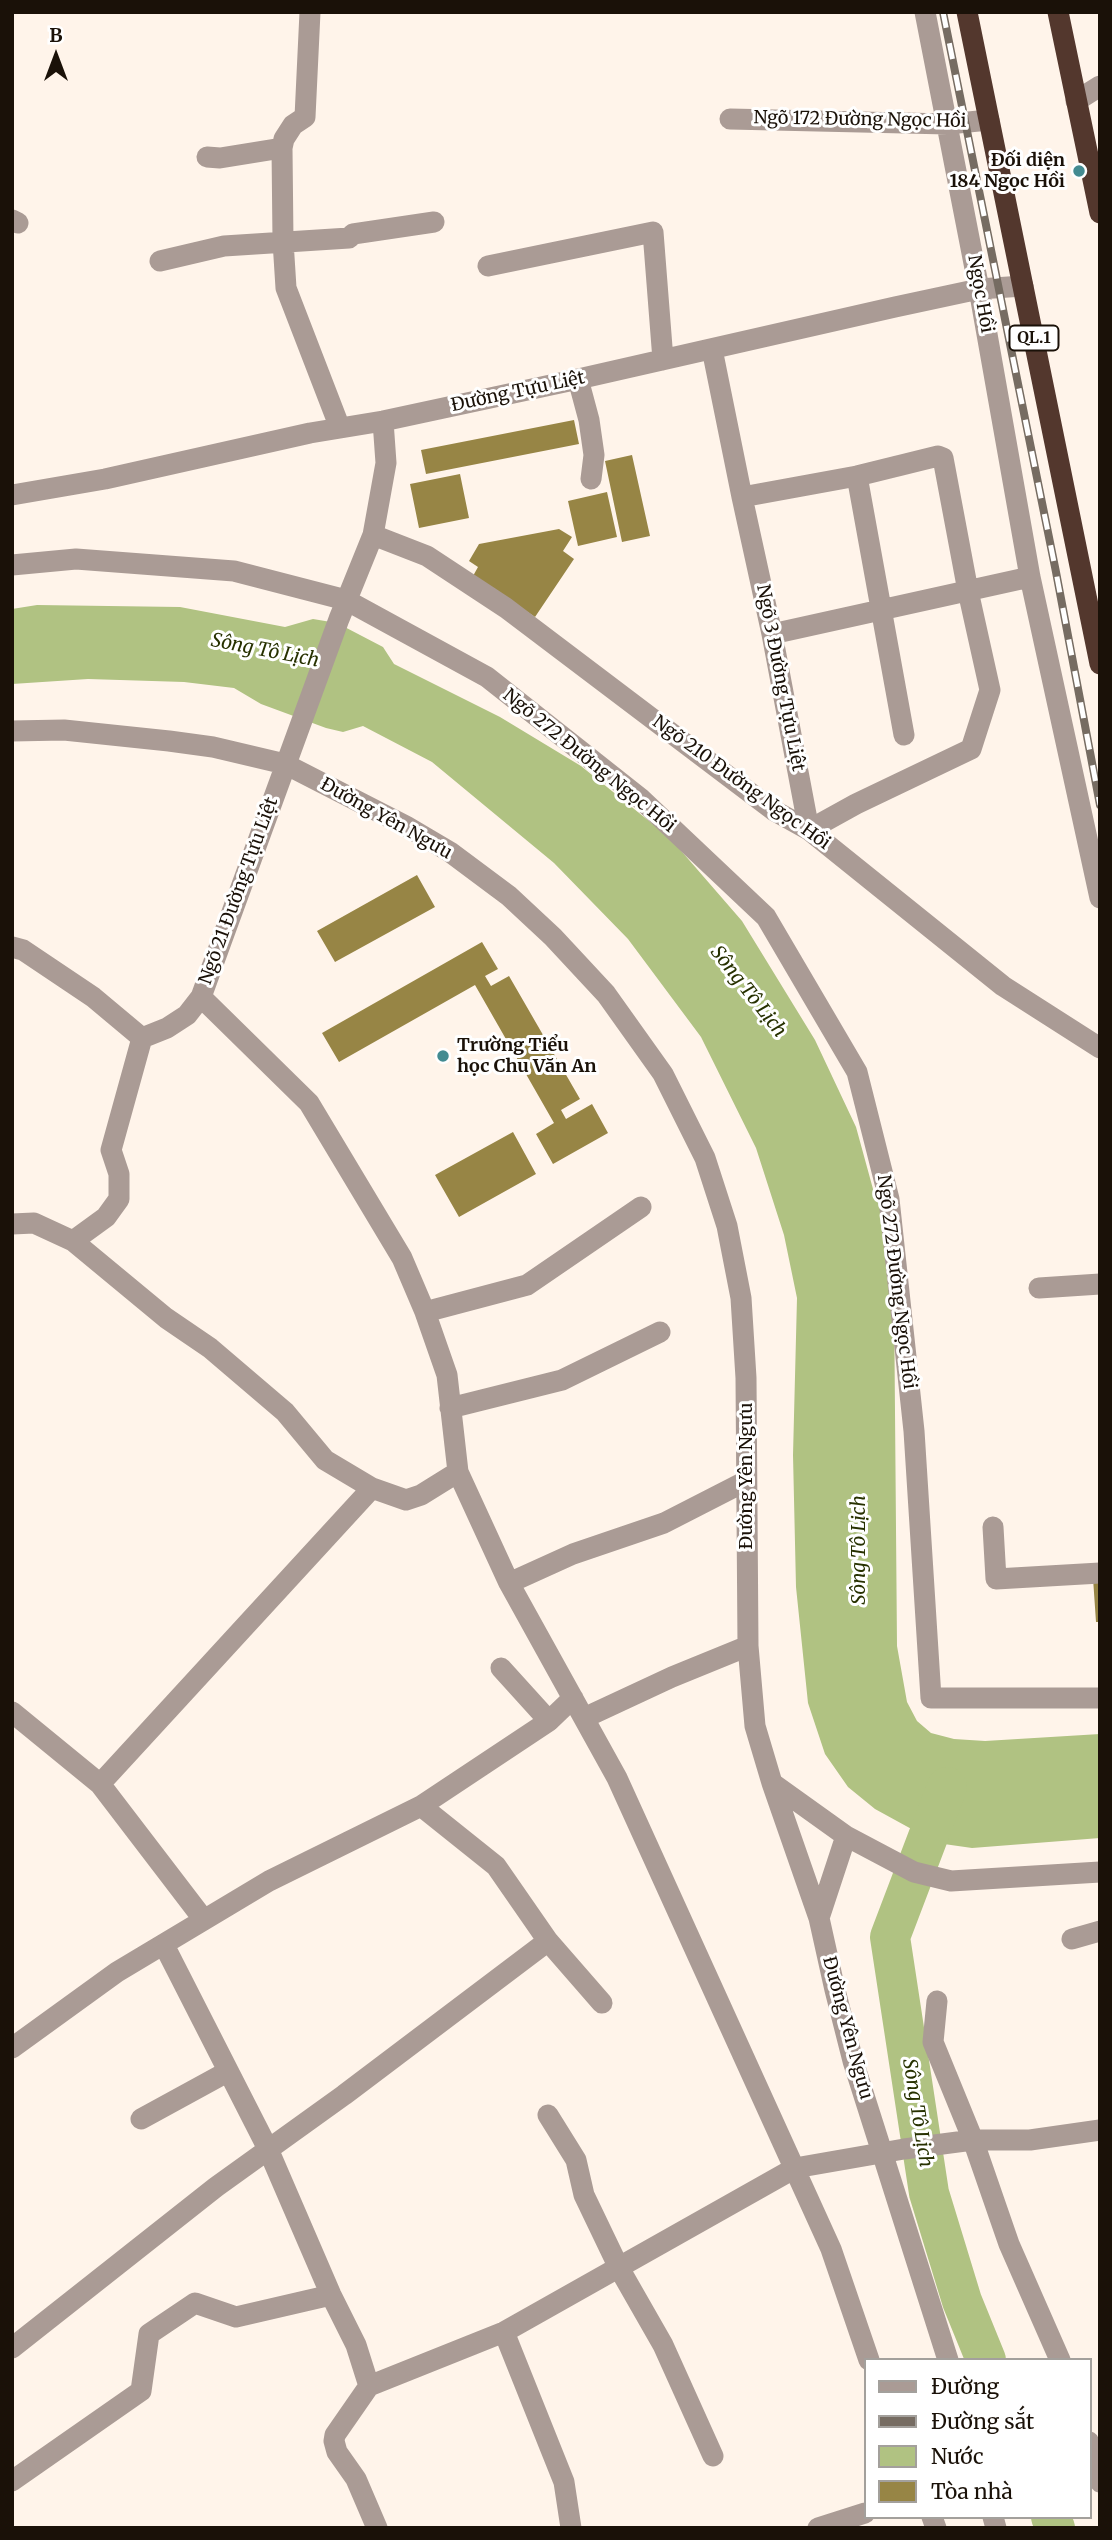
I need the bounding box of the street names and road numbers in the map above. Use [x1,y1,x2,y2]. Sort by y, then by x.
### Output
street label: Ngõ 172 Đường Ngọc Hồi [753,107,967,133]
street label: Ngọc Hồi [963,253,997,335]
road number: QL.1 [1010,326,1058,350]
street label: Đường Tựu Liệt [449,367,587,417]
street label: Ngõ 3 Đường Tựu Liệt [751,583,809,773]
street label: Ngõ 272 Đường Ngọc Hồi [498,685,680,837]
street label: Ngõ 210 Đường Ngọc Hồi [648,711,834,855]
street label: Đường Yên Ngưu [316,774,456,864]
street label: Ngõ 21 Đường Tựu Liệt [195,794,283,988]
street label: Ngõ 272 Đường Ngọc Hồi [872,1174,920,1390]
street label: Đường Yên Ngưu [736,1402,758,1550]
street label: Đường Yên Ngưu [818,1954,876,2102]

